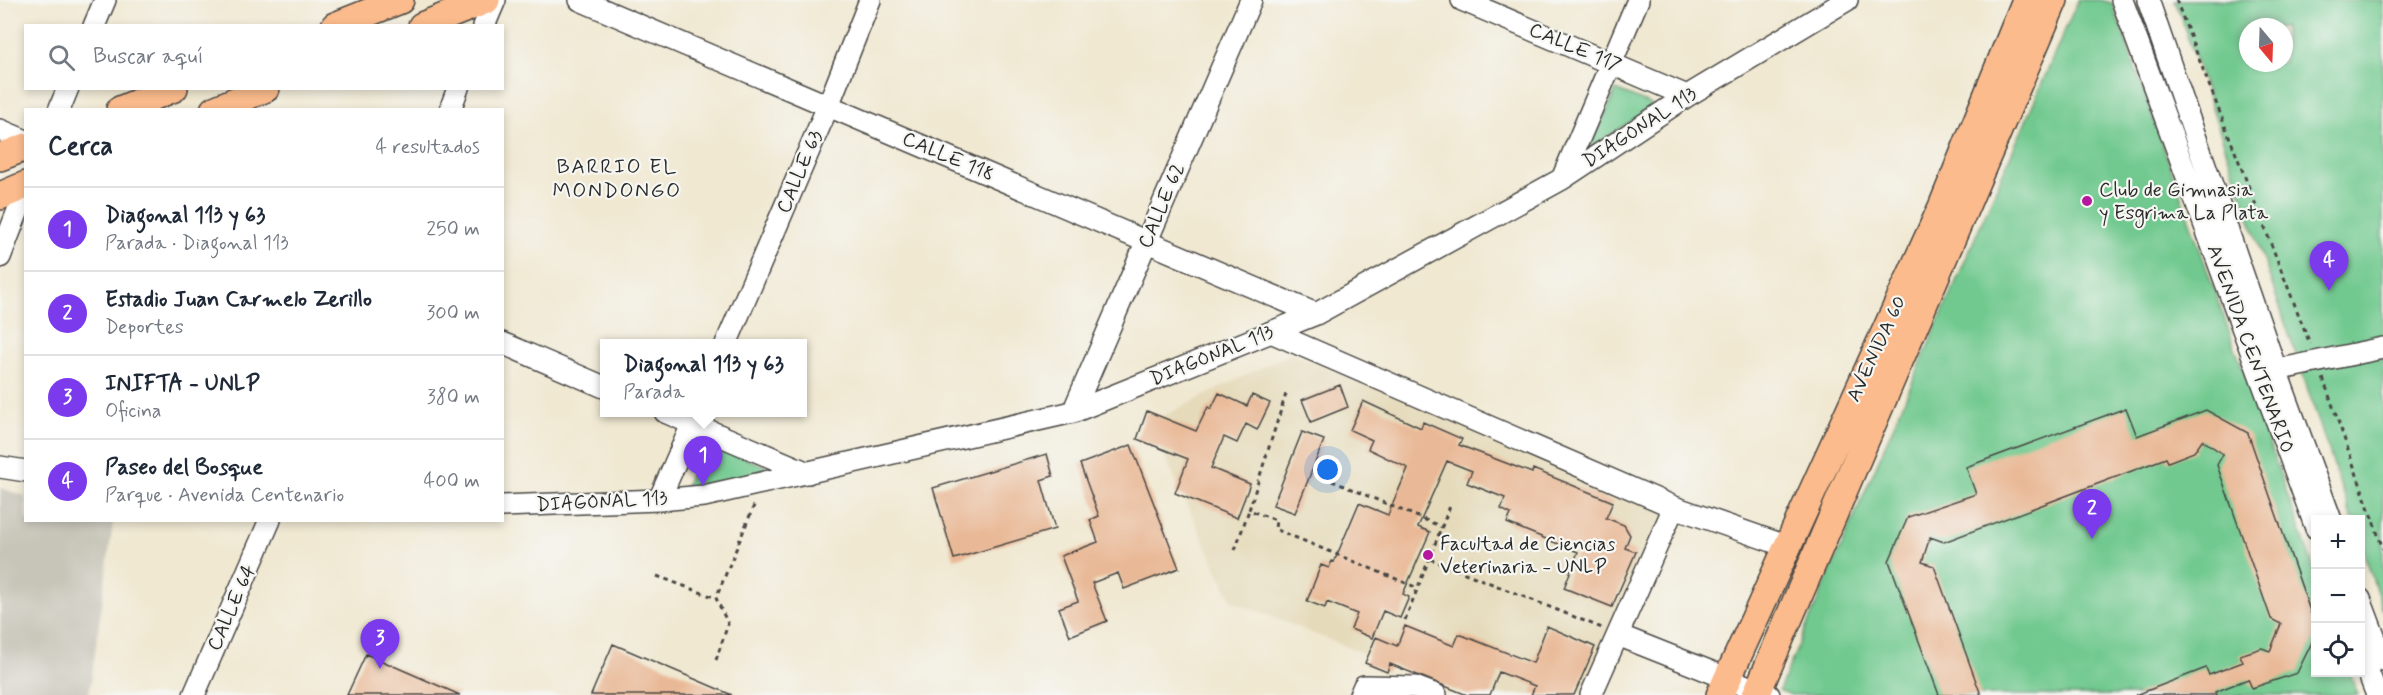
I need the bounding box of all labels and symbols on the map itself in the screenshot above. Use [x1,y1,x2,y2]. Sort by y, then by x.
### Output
street label: CALLE 117 [1525,16,1625,80]
north arrow [2239,18,2293,72]
street label: DIAGONAL 113 [1578,81,1702,175]
street label: CALLE 63 [770,126,830,218]
street label: CALLE 118 [898,126,998,188]
district label: BARRIO EL MONDONGO [552,153,682,205]
street label: CALLE 62 [1132,159,1192,253]
place label: Club de Gimnasia y Esgrima La Plata [2099,177,2269,228]
marker: Club de Gimnasia y Esgrima La Plata [2080,194,2094,208]
street label: AVENIDA CENTENARIO [2200,241,2300,457]
pin: 4 [2310,242,2348,291]
street label: AVENIDA 60 [1841,292,1913,406]
street label: DIAGONAL 113 [1146,319,1278,393]
pin: 1 [684,436,722,486]
your location [1313,455,1342,484]
street label: DIAGONAL 113 [536,485,668,519]
pin: 2 [2072,490,2112,539]
place label: Facultad de Ciencias Veterinaria - UNLP [1440,531,1615,581]
marker: Facultad de Ciencias Veterinaria - UNLP [1421,548,1435,562]
street label: CALLE 64 [201,561,263,655]
pin: 3 [360,620,400,669]

